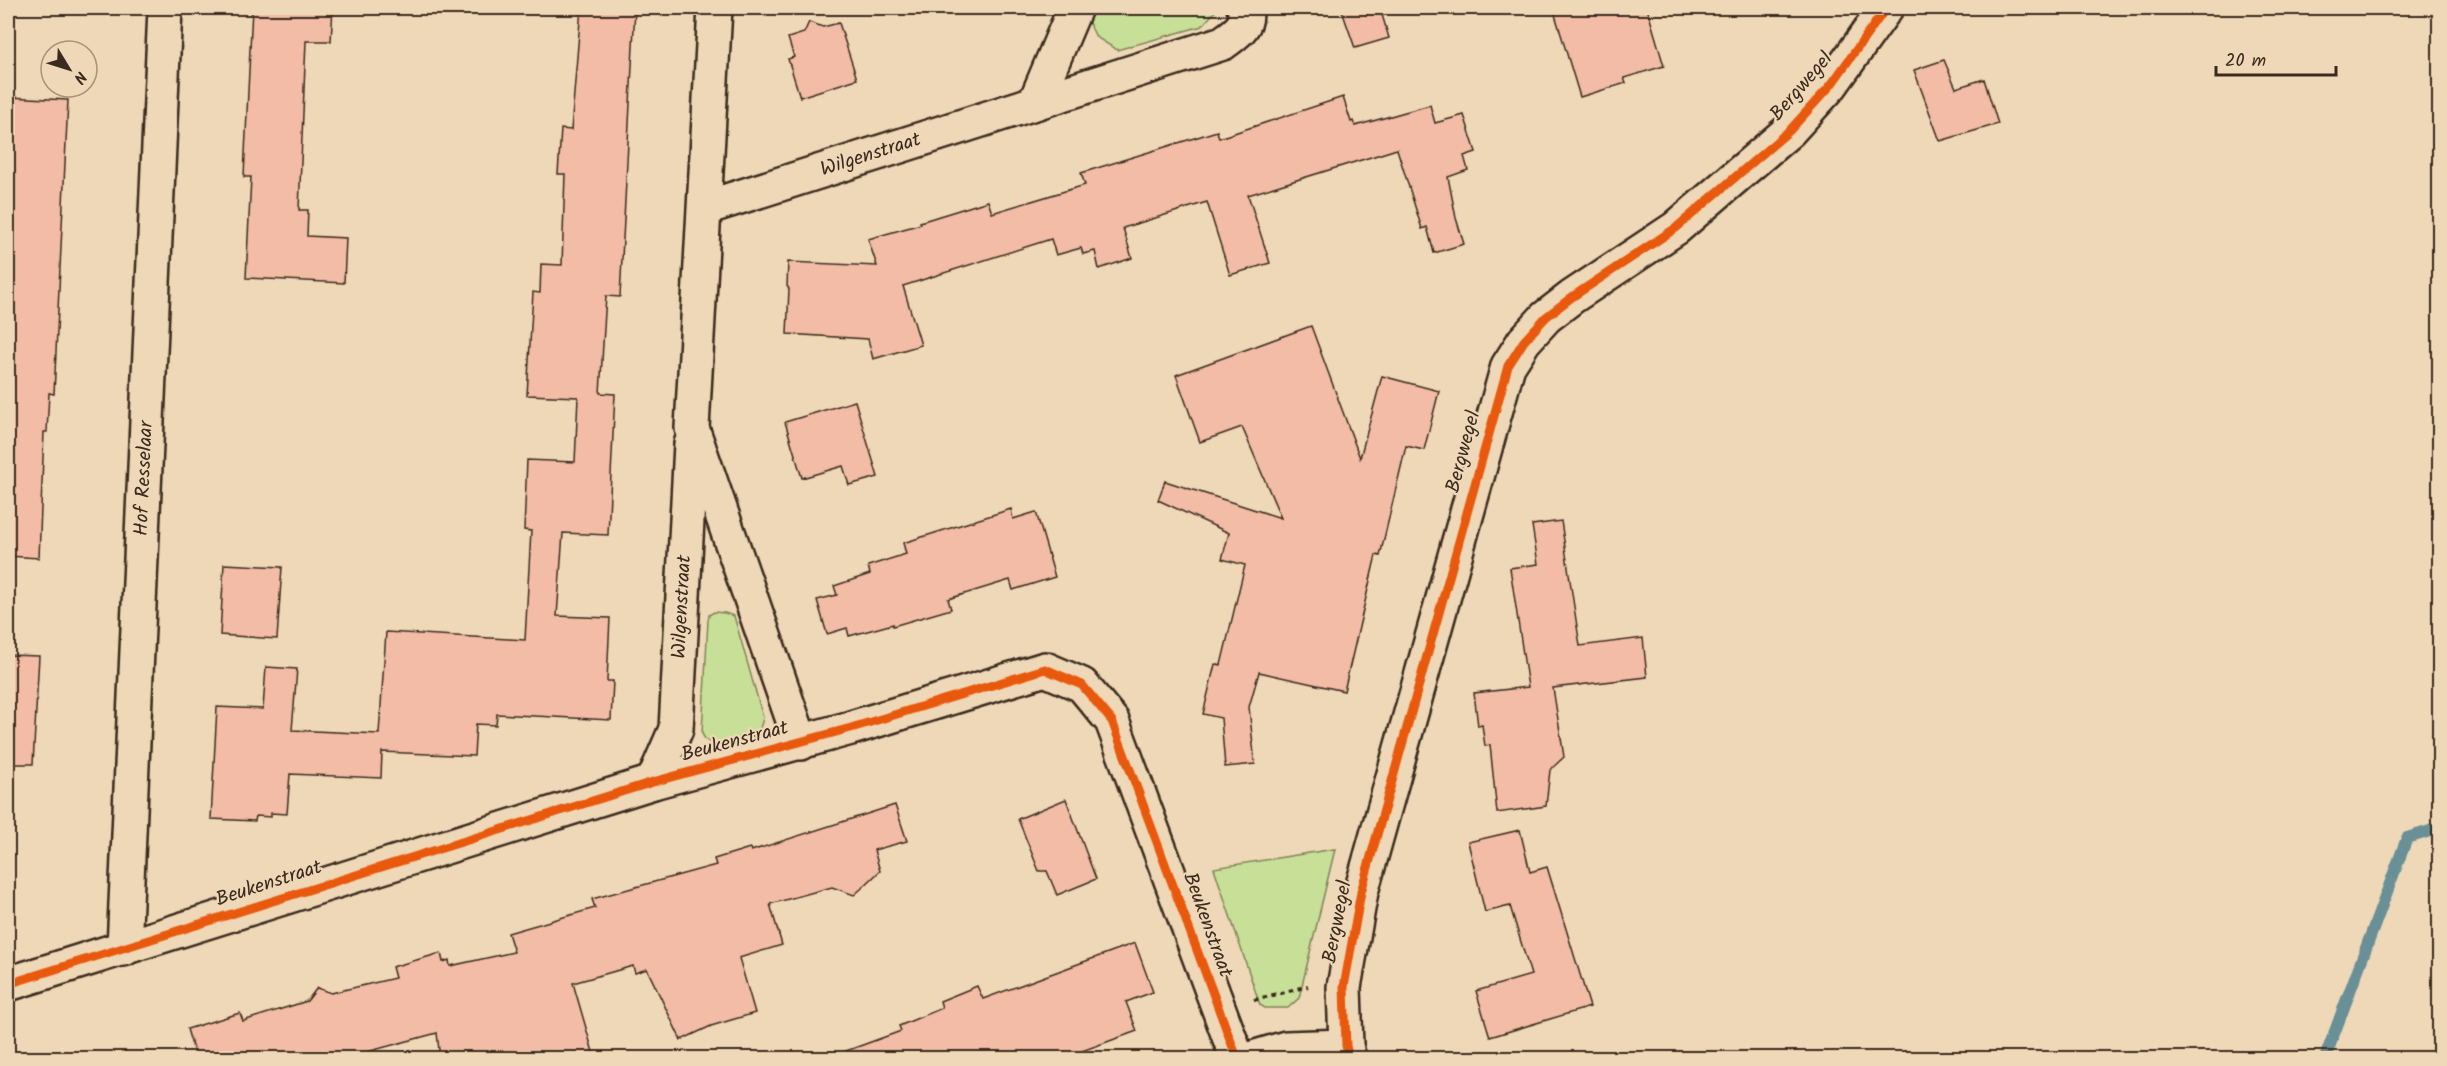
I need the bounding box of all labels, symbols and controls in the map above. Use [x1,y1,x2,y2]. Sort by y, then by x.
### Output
north arrow [39,39,99,99]
scale bar [2216,39,2336,77]
street label: Bergwegel [1762,45,1842,129]
text: 20 m [2225,47,2266,76]
text: N [67,66,93,89]
street label: Wilgenstraat [816,124,925,186]
street label: Bergwegel [1438,407,1490,497]
street label: Hof Resselaar [126,419,163,537]
street label: Wilgenstraat [664,554,701,660]
street label: Beukenstraat [678,712,792,772]
street label: Beukenstraat [212,852,326,916]
street label: Beukenstraat [1173,868,1241,982]
street label: Bergwegel [1314,878,1362,966]

